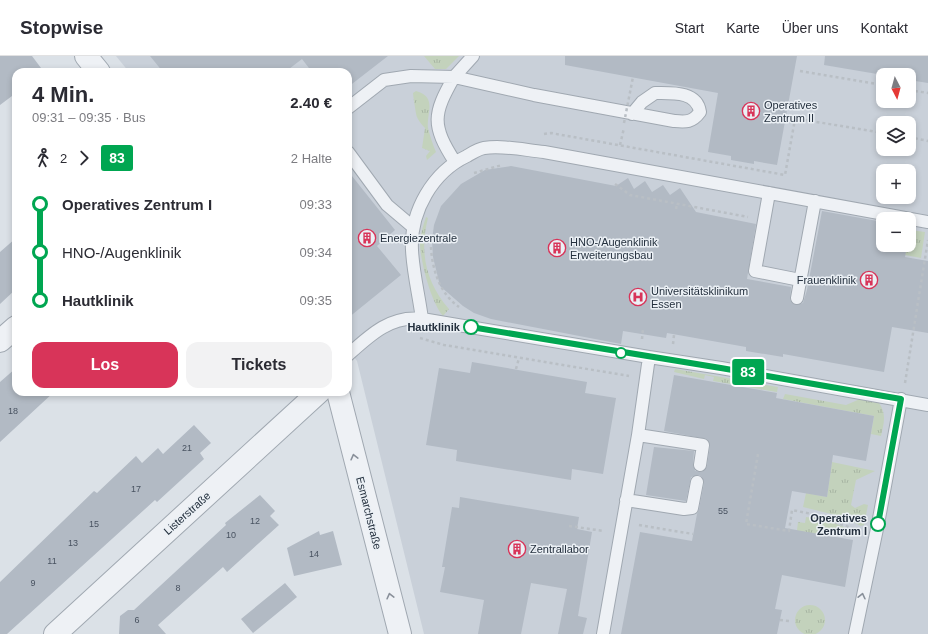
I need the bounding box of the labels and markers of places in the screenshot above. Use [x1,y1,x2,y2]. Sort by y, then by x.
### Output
place label: Operatives Zentrum II [764,99,818,124]
building icon: Operatives Zentrum II [741,101,761,121]
building icon: Energiezentrale [357,228,377,248]
place label: Energiezentrale [380,232,457,244]
place label: HNO-/Augenklinik Erweiterungsbau [570,236,658,261]
building icon: HNO-/Augenklinik Erweiterungsbau [547,238,567,258]
building icon: Frauenklinik [859,270,879,290]
place label: Frauenklinik [797,274,856,286]
place label: Universitätsklinikum Essen [651,285,748,310]
hospital icon: Universitätsklinikum Essen [628,287,648,307]
marker: Hautklinik [463,319,479,335]
place label: Hautklinik [407,321,461,333]
unlabelled marker [615,347,627,359]
place label: Operatives Zentrum I [810,512,867,537]
marker: Operatives Zentrum I [870,516,886,532]
building icon: Zentrallabor [507,539,527,559]
place label: Zentrallabor [530,543,589,555]

